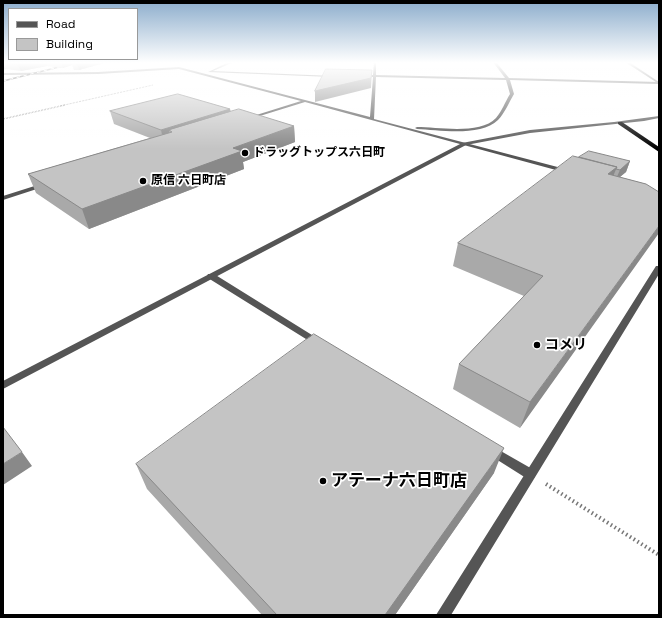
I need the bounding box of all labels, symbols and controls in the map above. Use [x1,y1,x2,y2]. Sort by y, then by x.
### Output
legend [8,8,138,60]
text: Road [46,16,75,32]
text: Building [46,36,93,52]
place label: ドラッグトップス六日町 [253,146,385,160]
marker: ドラッグトップス六日町 [240,148,250,158]
place label: 原信 六日町店 [151,174,226,188]
marker: 原信 六日町店 [138,176,148,186]
place label: コメリ [545,337,587,353]
marker: コメリ [532,340,542,350]
place label: アテーナ六日町店 [331,471,467,491]
marker: アテーナ六日町店 [318,476,328,486]

